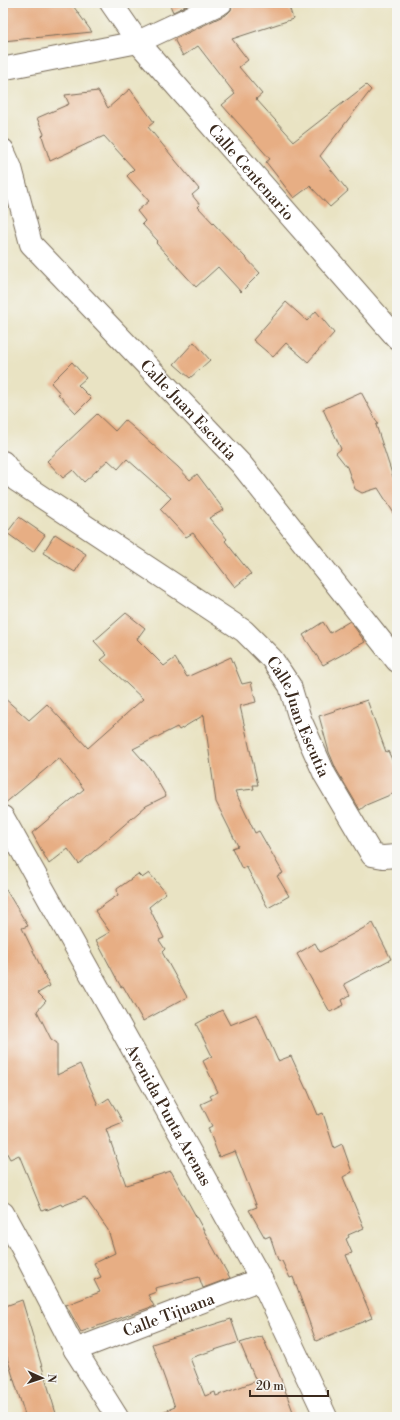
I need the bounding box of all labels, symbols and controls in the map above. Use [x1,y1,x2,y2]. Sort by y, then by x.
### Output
street label: Calle Centenario [203,120,298,225]
street label: Calle Juan Escutia [136,356,241,465]
street label: Calle Juan Escutia [262,652,334,781]
street label: Avenida Punta Arenas [120,1040,216,1189]
street label: Calle Tijuana [120,1288,218,1342]
north arrow [22,1358,62,1398]
scale bar [250,1372,328,1398]
text: N [44,1374,58,1383]
text: 20 m [256,1379,284,1394]

